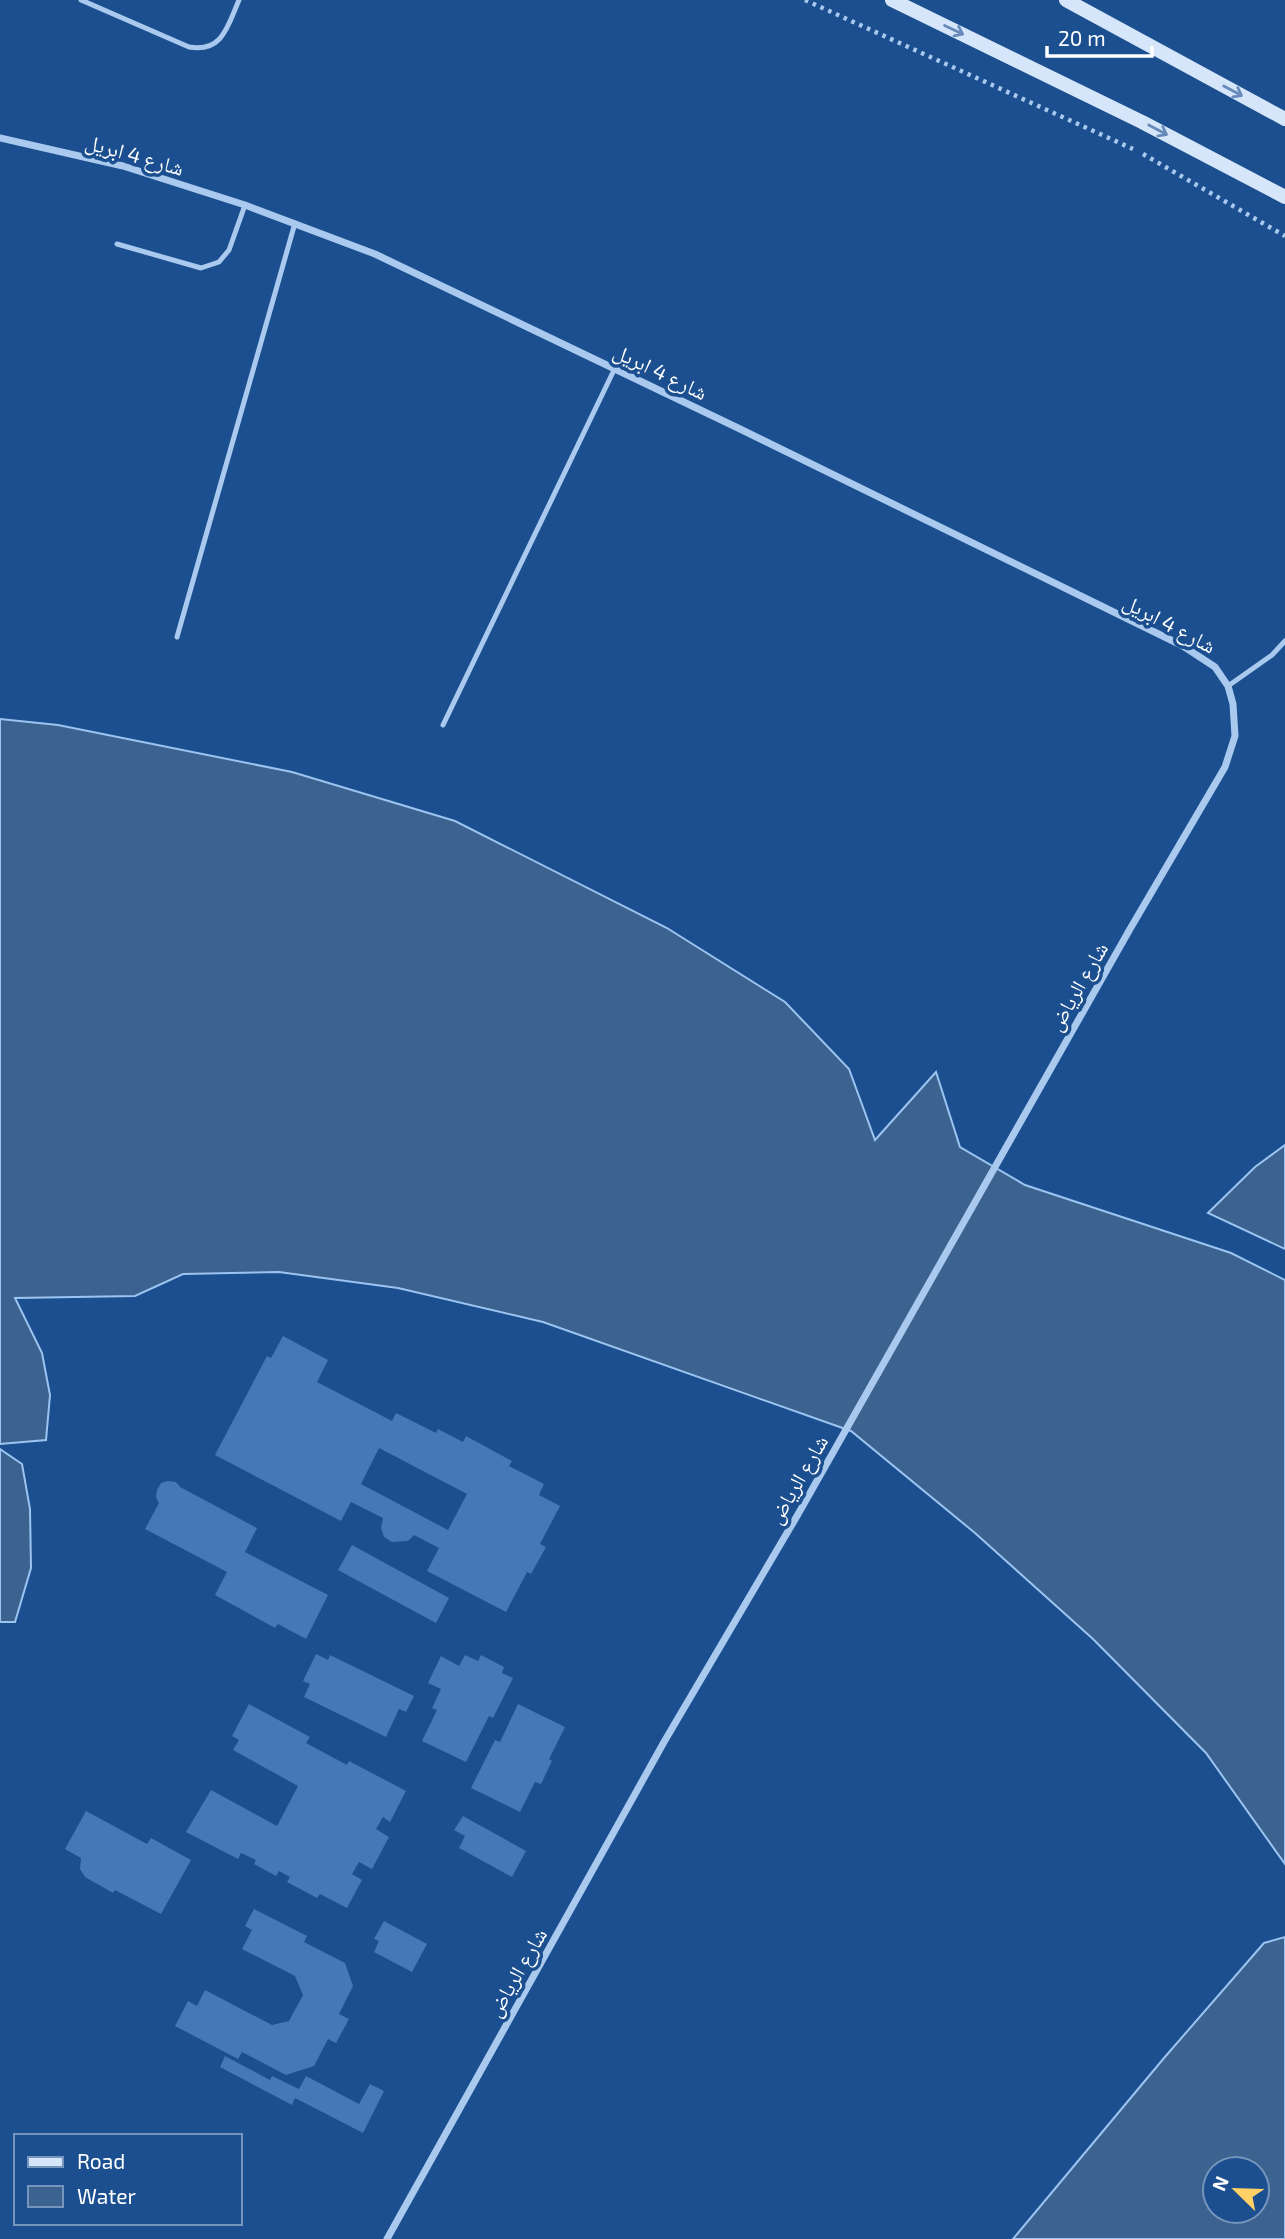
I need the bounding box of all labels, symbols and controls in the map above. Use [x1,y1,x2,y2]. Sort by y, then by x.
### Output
scale bar [1047,14,1152,58]
one-way arrow [943,24,964,37]
text: 20 m [1058,25,1106,50]
one-way arrow [1223,84,1243,98]
one-way arrow [1147,124,1168,138]
street label: شارع 4 ابريل [82,128,187,182]
street label: شارع 4 ابريل [609,338,712,406]
street label: شارع 4 ابريل [1119,588,1220,660]
street label: شارع الرياض [1042,937,1114,1036]
street label: شارع الرياض [762,1430,834,1529]
street label: شارع الرياض [481,1923,553,2022]
legend [14,2134,242,2225]
text: Road [77,2148,125,2173]
north arrow [1201,2155,1271,2225]
text: N [1207,2172,1233,2194]
text: Water [77,2183,136,2208]

